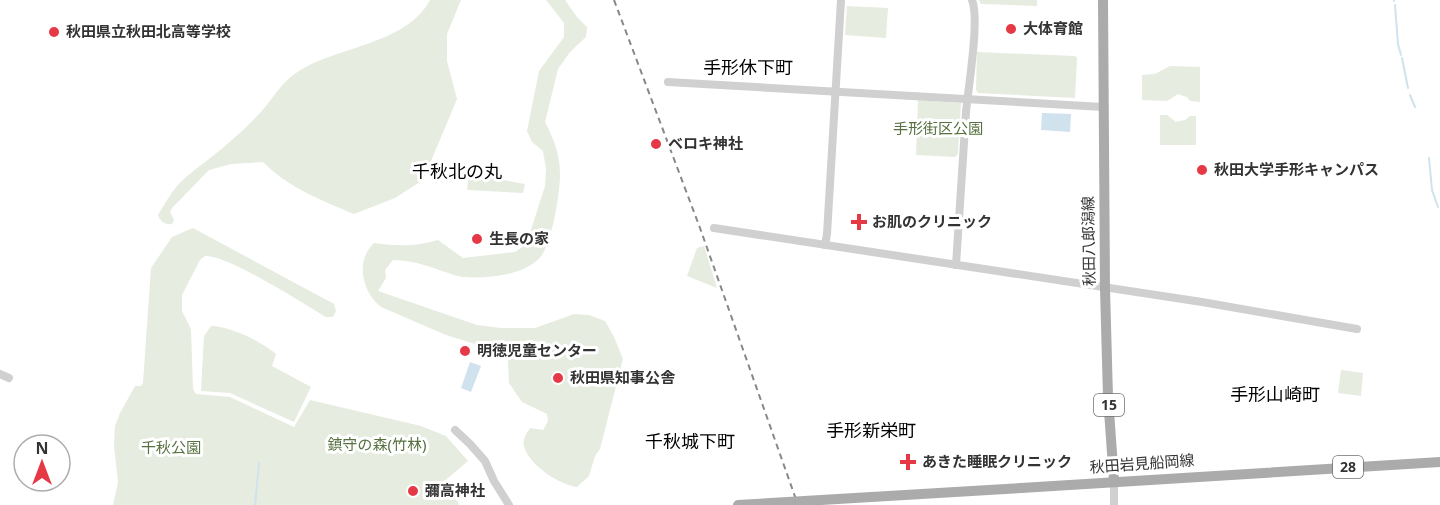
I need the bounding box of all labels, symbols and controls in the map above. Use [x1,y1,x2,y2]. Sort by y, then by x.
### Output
place label: 大体育館 [1023,18,1083,38]
place label: 秋田県立秋田北高等学校 [66,21,231,41]
marker: 大体育館 [1004,22,1018,36]
marker: 秋田県立秋田北高等学校 [47,25,61,39]
district label: 手形休下町 [703,55,793,79]
park label: 手形街区公園 [893,118,983,138]
place label: ベロキ神社 [668,133,743,153]
marker: ベロキ神社 [649,137,663,151]
district label: 千秋北の丸 [412,159,502,183]
place label: 秋田大学手形キャンパス [1214,159,1379,179]
marker: 秋田大学手形キャンパス [1195,163,1209,177]
street label: 秋田八郎潟線 [1077,196,1099,286]
place label: お肌のクリニック [872,211,992,231]
marker: お肌のクリニック [850,213,868,231]
place label: 生長の家 [489,228,549,248]
marker: 生長の家 [470,232,484,246]
place label: 明徳児童センター [477,340,597,360]
marker: 明徳児童センター [458,344,472,358]
place label: 秋田県知事公舎 [570,367,676,387]
marker: 秋田県知事公舎 [551,371,565,385]
district label: 手形山崎町 [1230,382,1320,406]
road number: 15 [1094,394,1124,416]
district label: 手形新栄町 [826,418,916,442]
district label: 千秋城下町 [645,429,735,453]
north arrow [12,433,72,493]
park label: 鎮守の森(竹林) [327,434,427,454]
text: N [35,437,49,459]
park label: 千秋公園 [141,437,201,457]
street label: 秋田岩見船岡線 [1089,449,1195,477]
place label: あきた睡眠クリニック [922,451,1072,471]
marker: あきた睡眠クリニック [899,453,917,471]
road number: 28 [1333,456,1363,478]
place label: 彌高神社 [425,480,485,500]
marker: 彌高神社 [406,484,420,498]

